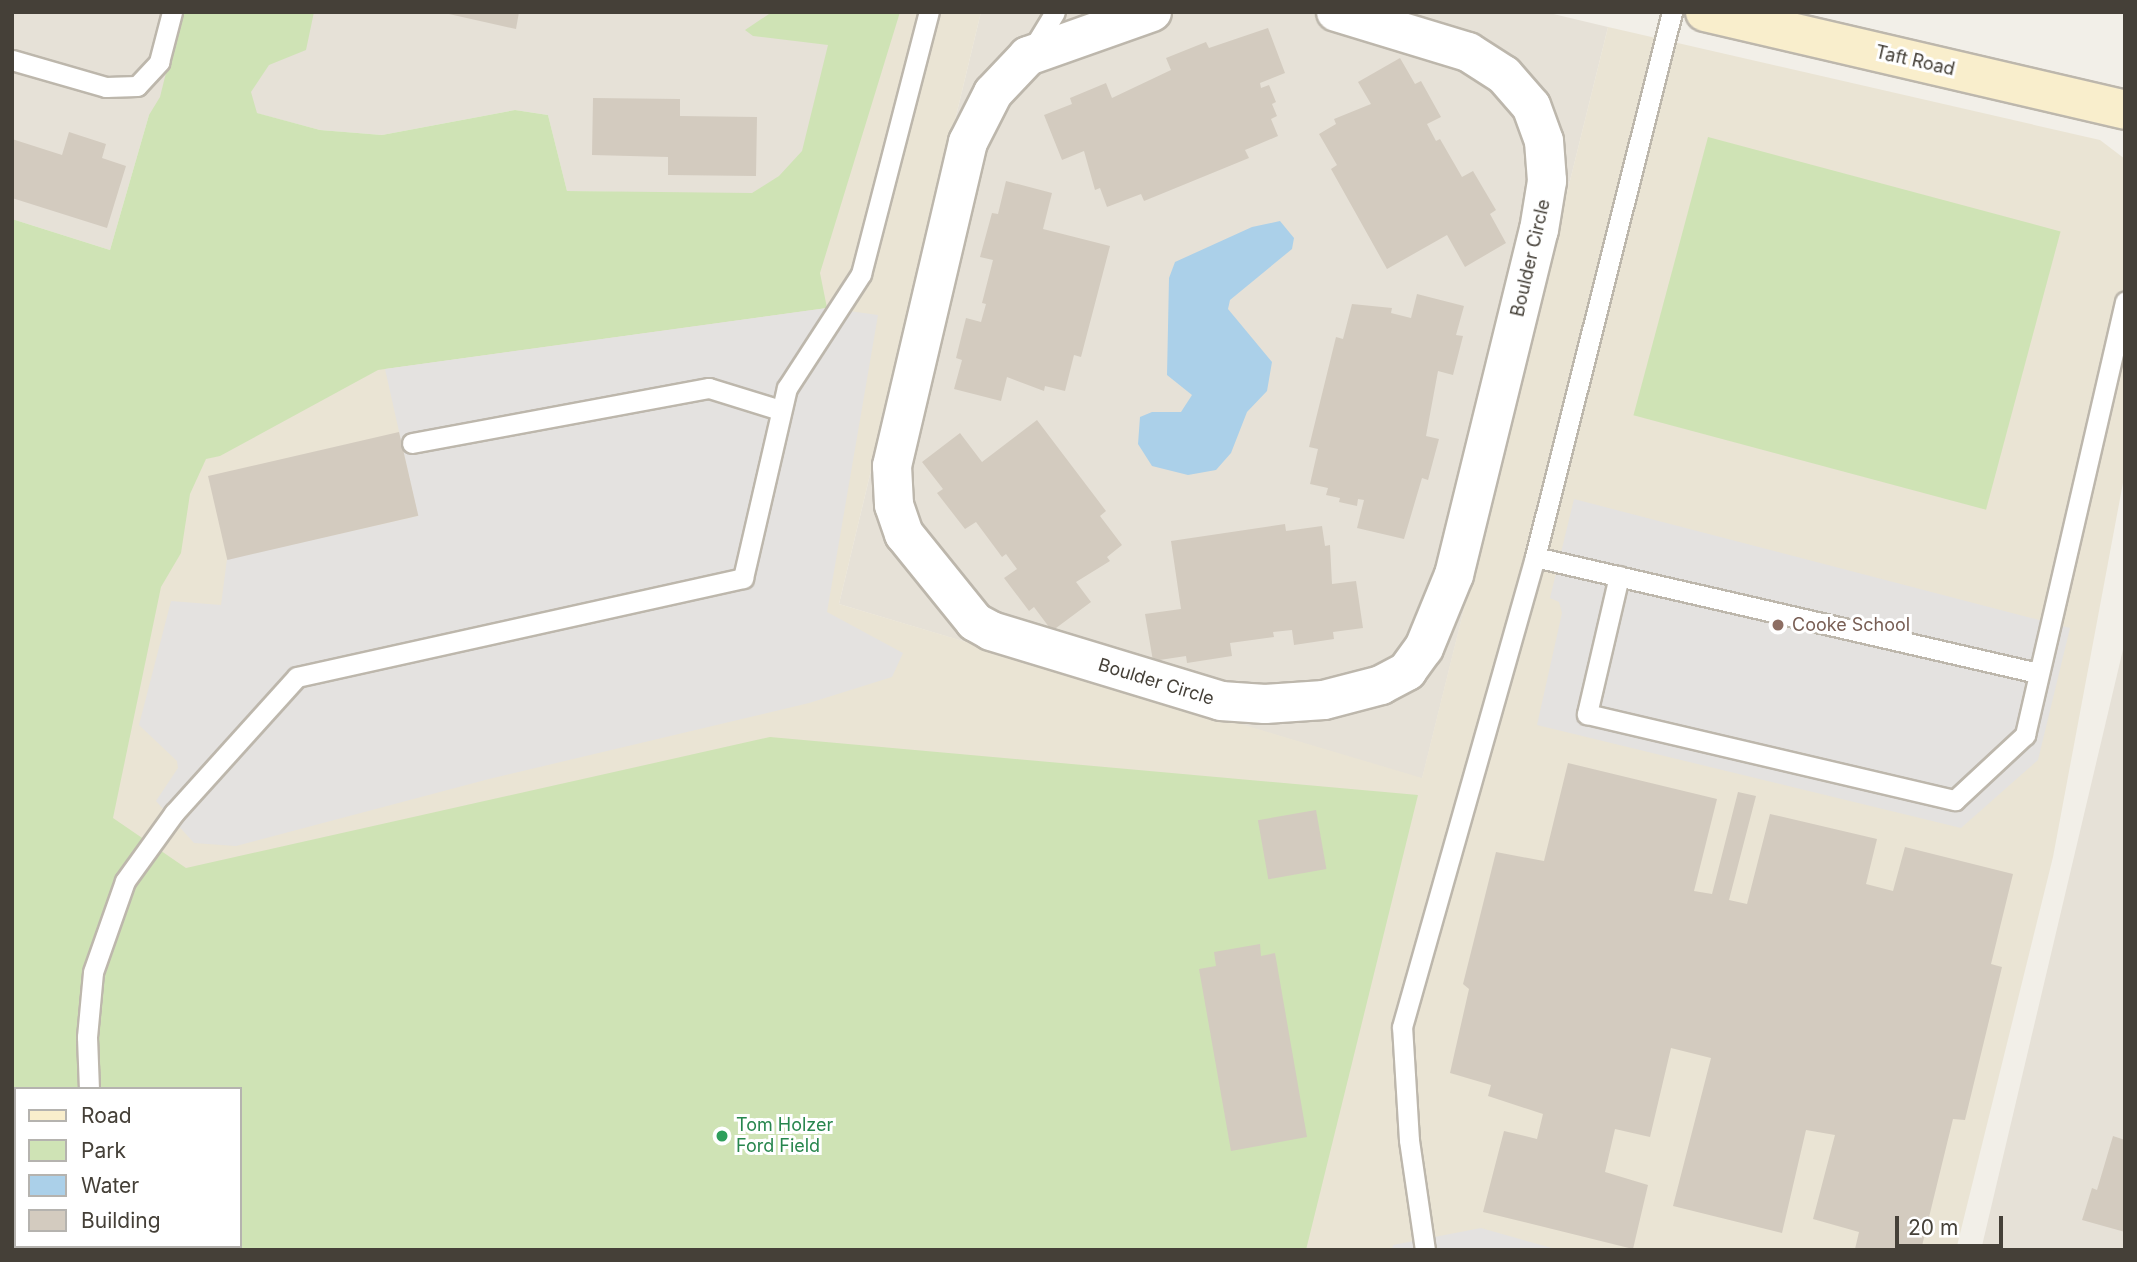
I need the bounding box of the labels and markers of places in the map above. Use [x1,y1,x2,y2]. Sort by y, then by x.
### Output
place label: Cooke School [1792,614,1910,636]
marker: Cooke School [1770,617,1786,633]
place label: Tom Holzer Ford Field [736,1115,833,1158]
marker: Tom Holzer Ford Field [714,1128,730,1144]

